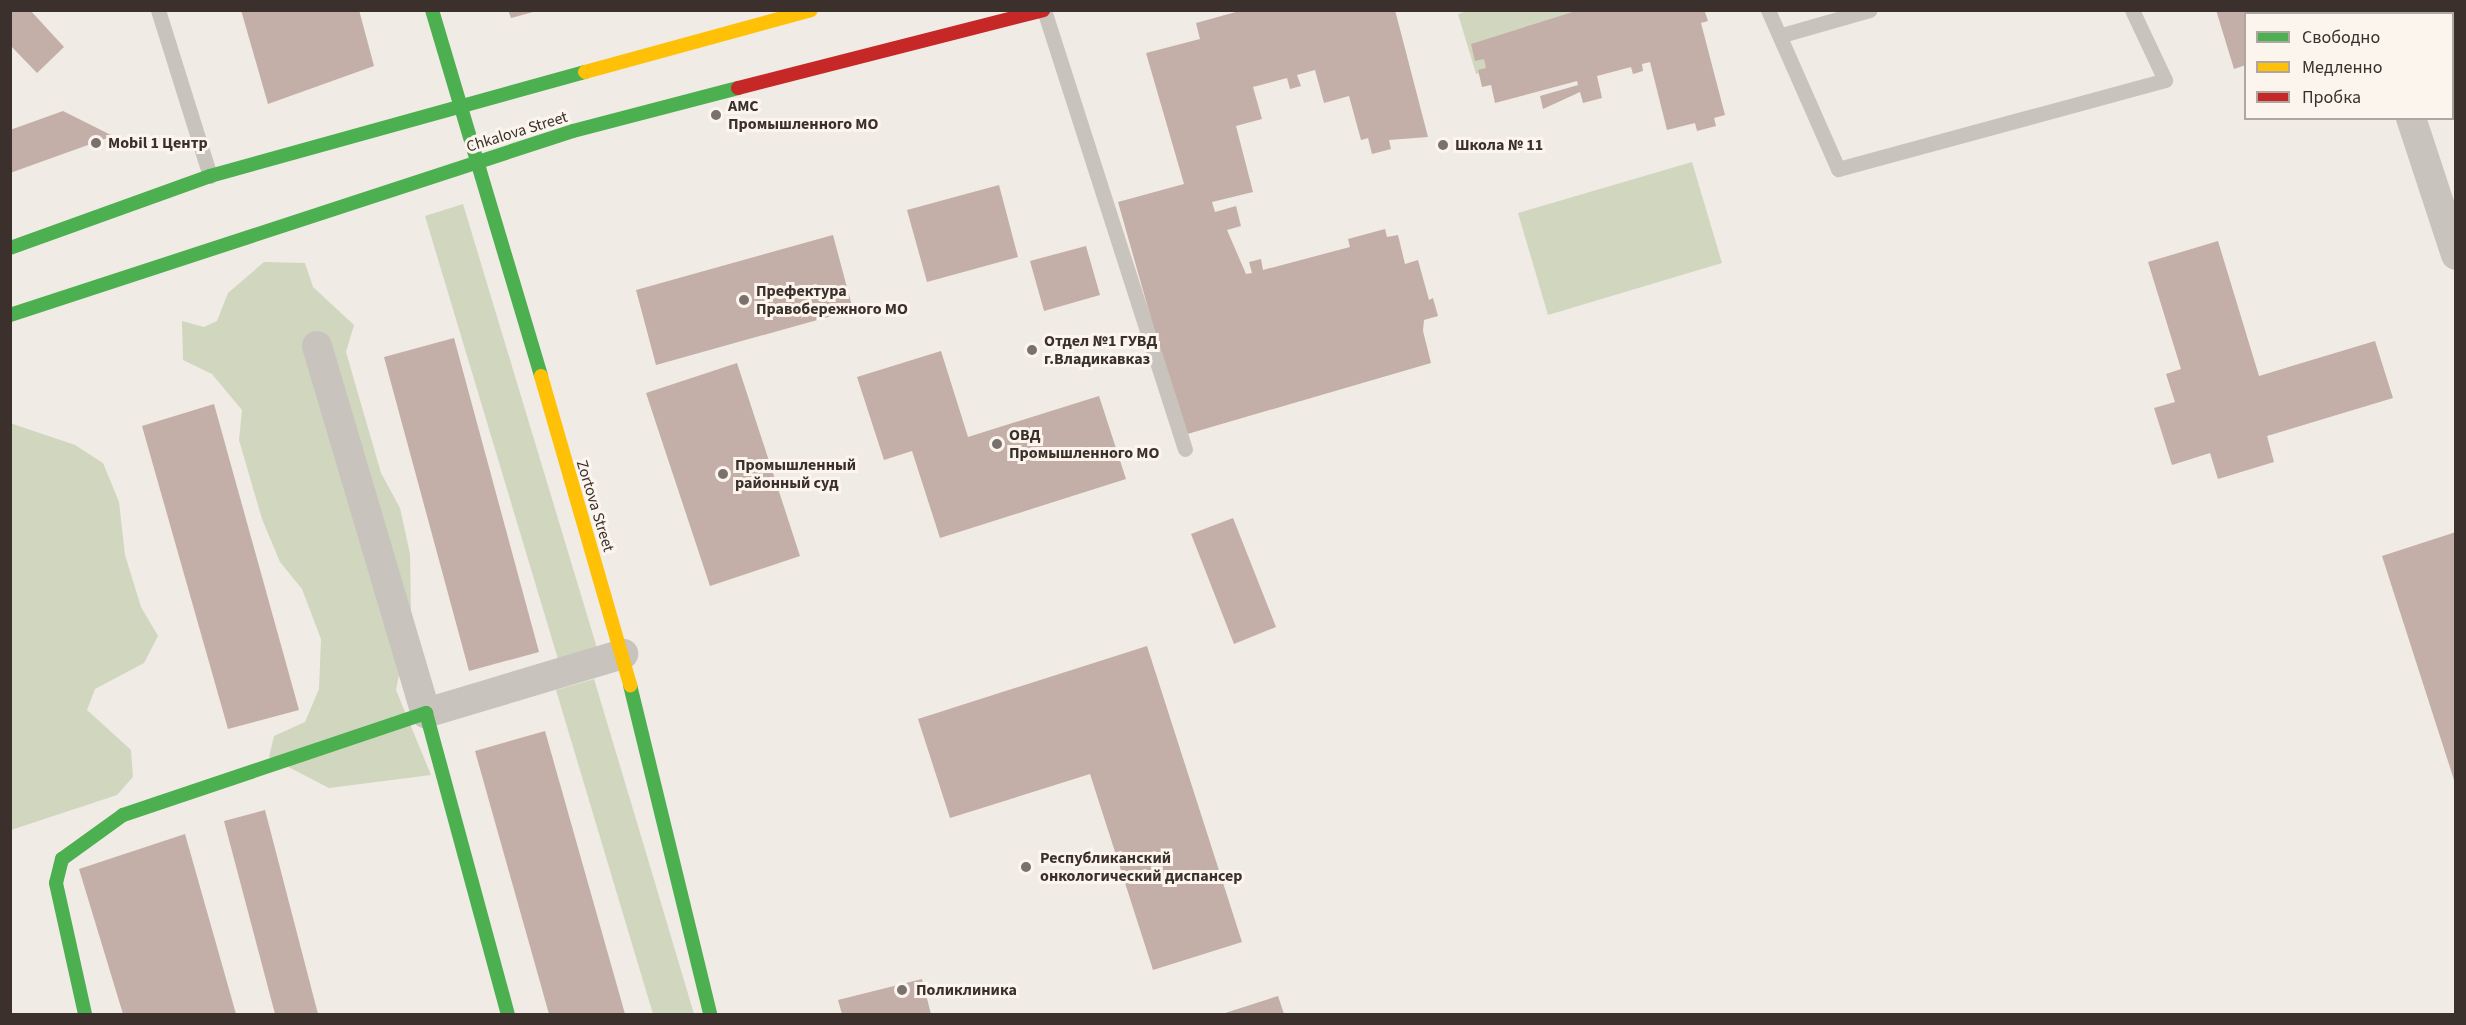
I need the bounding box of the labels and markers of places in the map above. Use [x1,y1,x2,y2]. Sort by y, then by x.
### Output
place label: АМС Промышленного МО [728,96,878,134]
marker: АМС Промышленного МО [709,108,723,122]
place label: Mobil 1 Центр [108,133,208,153]
place label: Школа № 11 [1455,135,1543,155]
marker: Mobil 1 Центр [89,136,103,150]
marker: Школа № 11 [1436,138,1450,152]
place label: Префектура Правобережного МО [756,281,908,319]
marker: Префектура Правобережного МО [737,293,751,307]
place label: Отдел №1 ГУВД г.Владикавказ [1044,331,1157,369]
marker: Отдел №1 ГУВД г.Владикавказ [1025,343,1039,357]
place label: ОВД Промышленного МО [1009,425,1159,463]
marker: ОВД Промышленного МО [990,437,1004,451]
place label: Промышленный районный суд [735,455,856,493]
marker: Промышленный районный суд [716,467,730,481]
place label: Республиканский онкологический диспансер [1040,848,1242,886]
marker: Республиканский онкологический диспансер [1017,858,1035,876]
place label: Поликлиника [916,980,1017,1000]
marker: Поликлиника [893,981,911,999]

